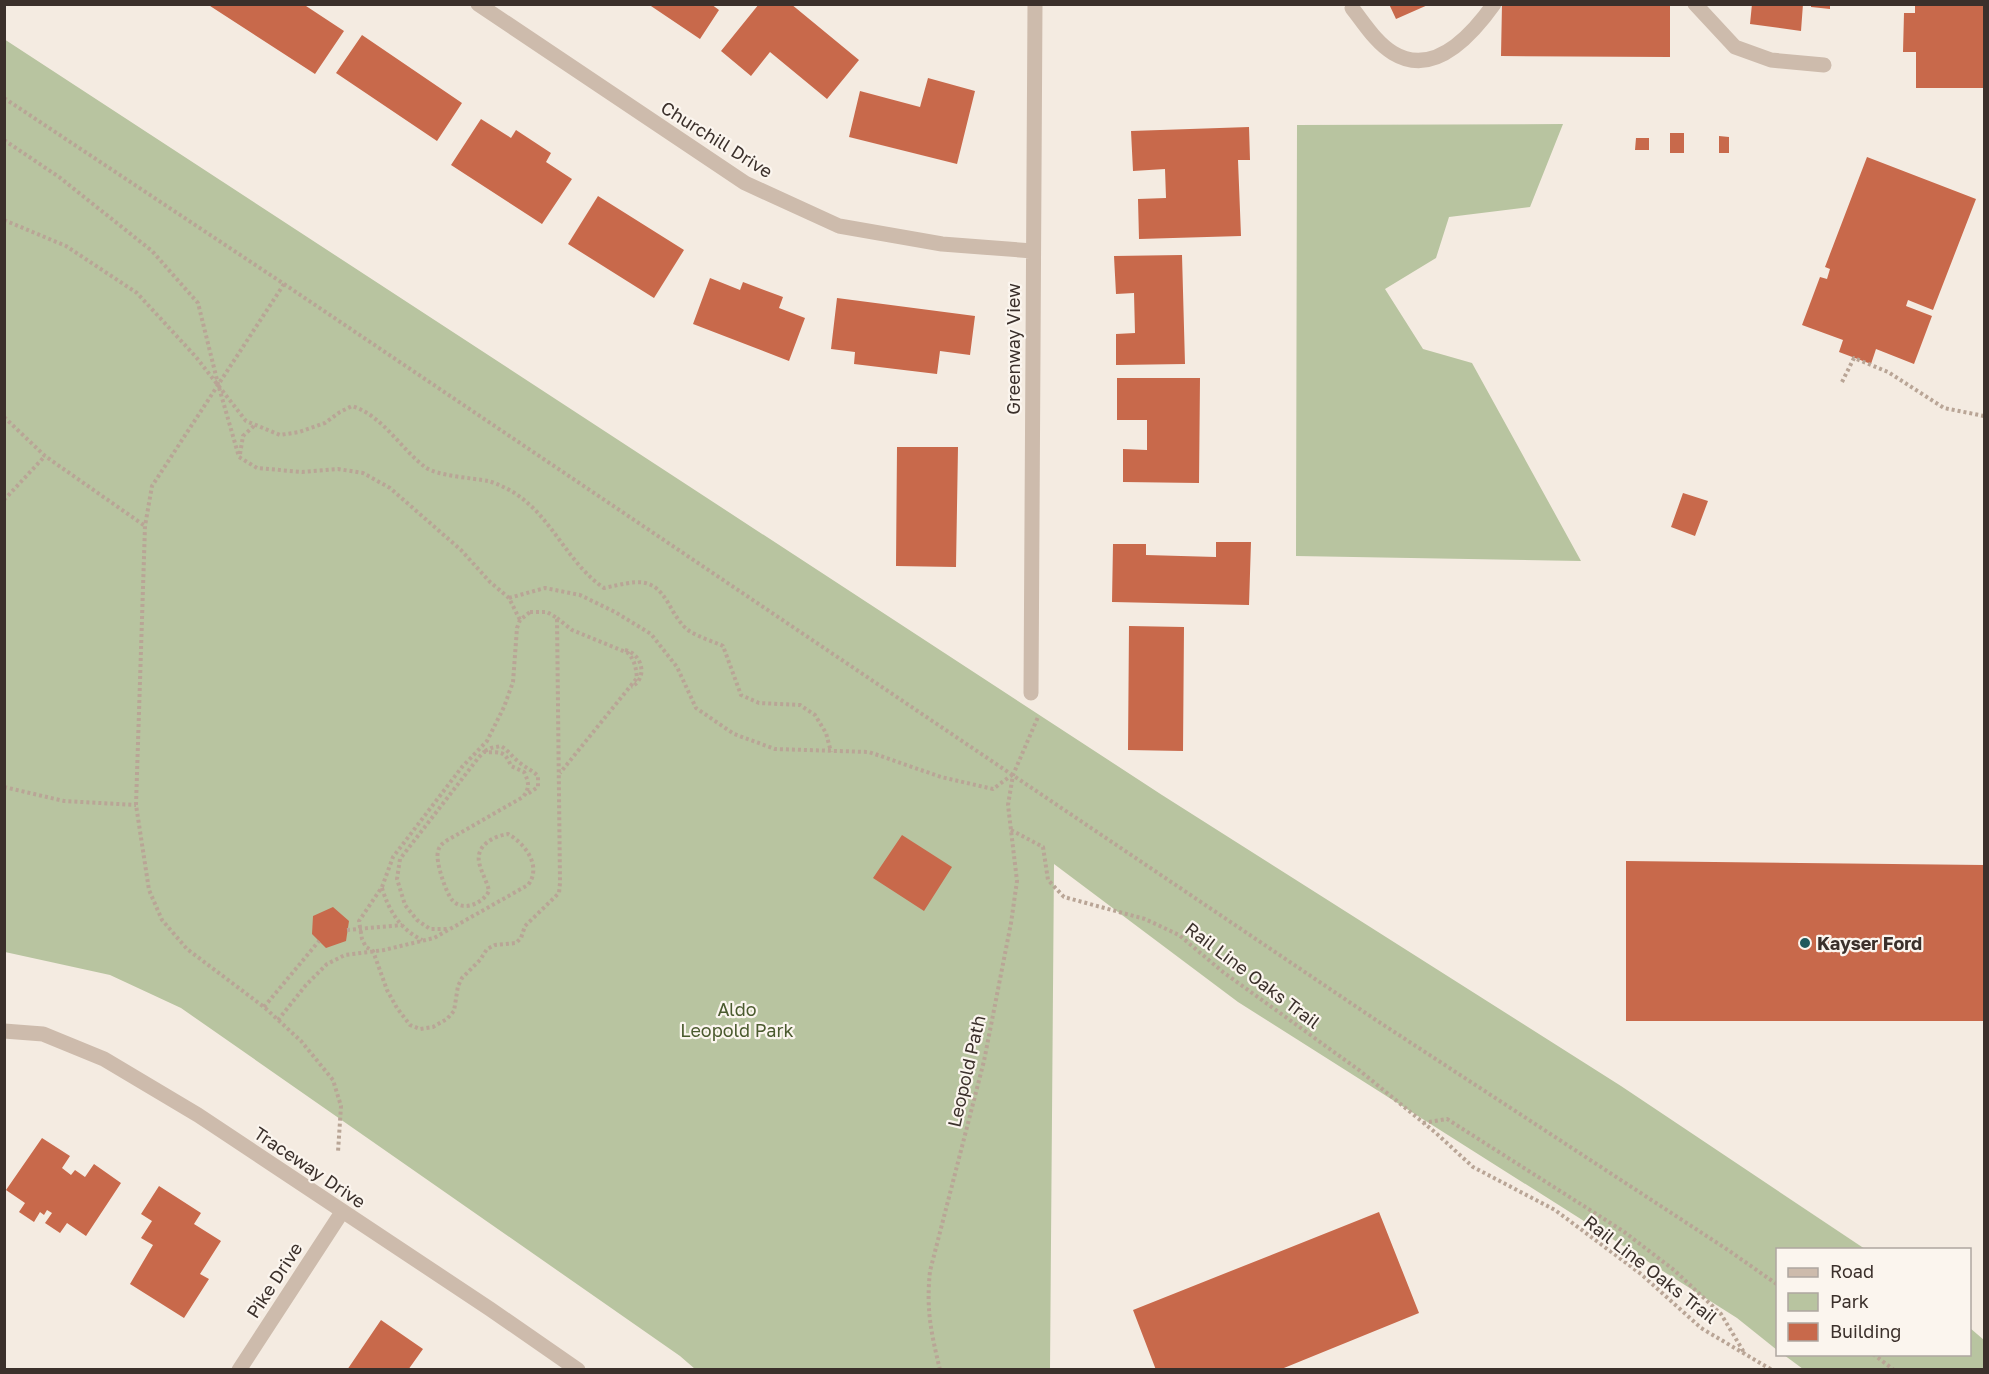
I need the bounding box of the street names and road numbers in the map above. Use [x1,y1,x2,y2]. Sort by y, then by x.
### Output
street label: Churchill Drive [657,96,777,182]
street label: Greenway View [1002,283,1024,415]
street label: Rail Line Oaks Trail [1181,917,1325,1033]
street label: Leopold Path [942,1013,990,1129]
street label: Traceway Drive [250,1122,370,1212]
street label: Rail Line Oaks Trail [1580,1210,1722,1328]
street label: Pike Drive [241,1238,307,1322]

